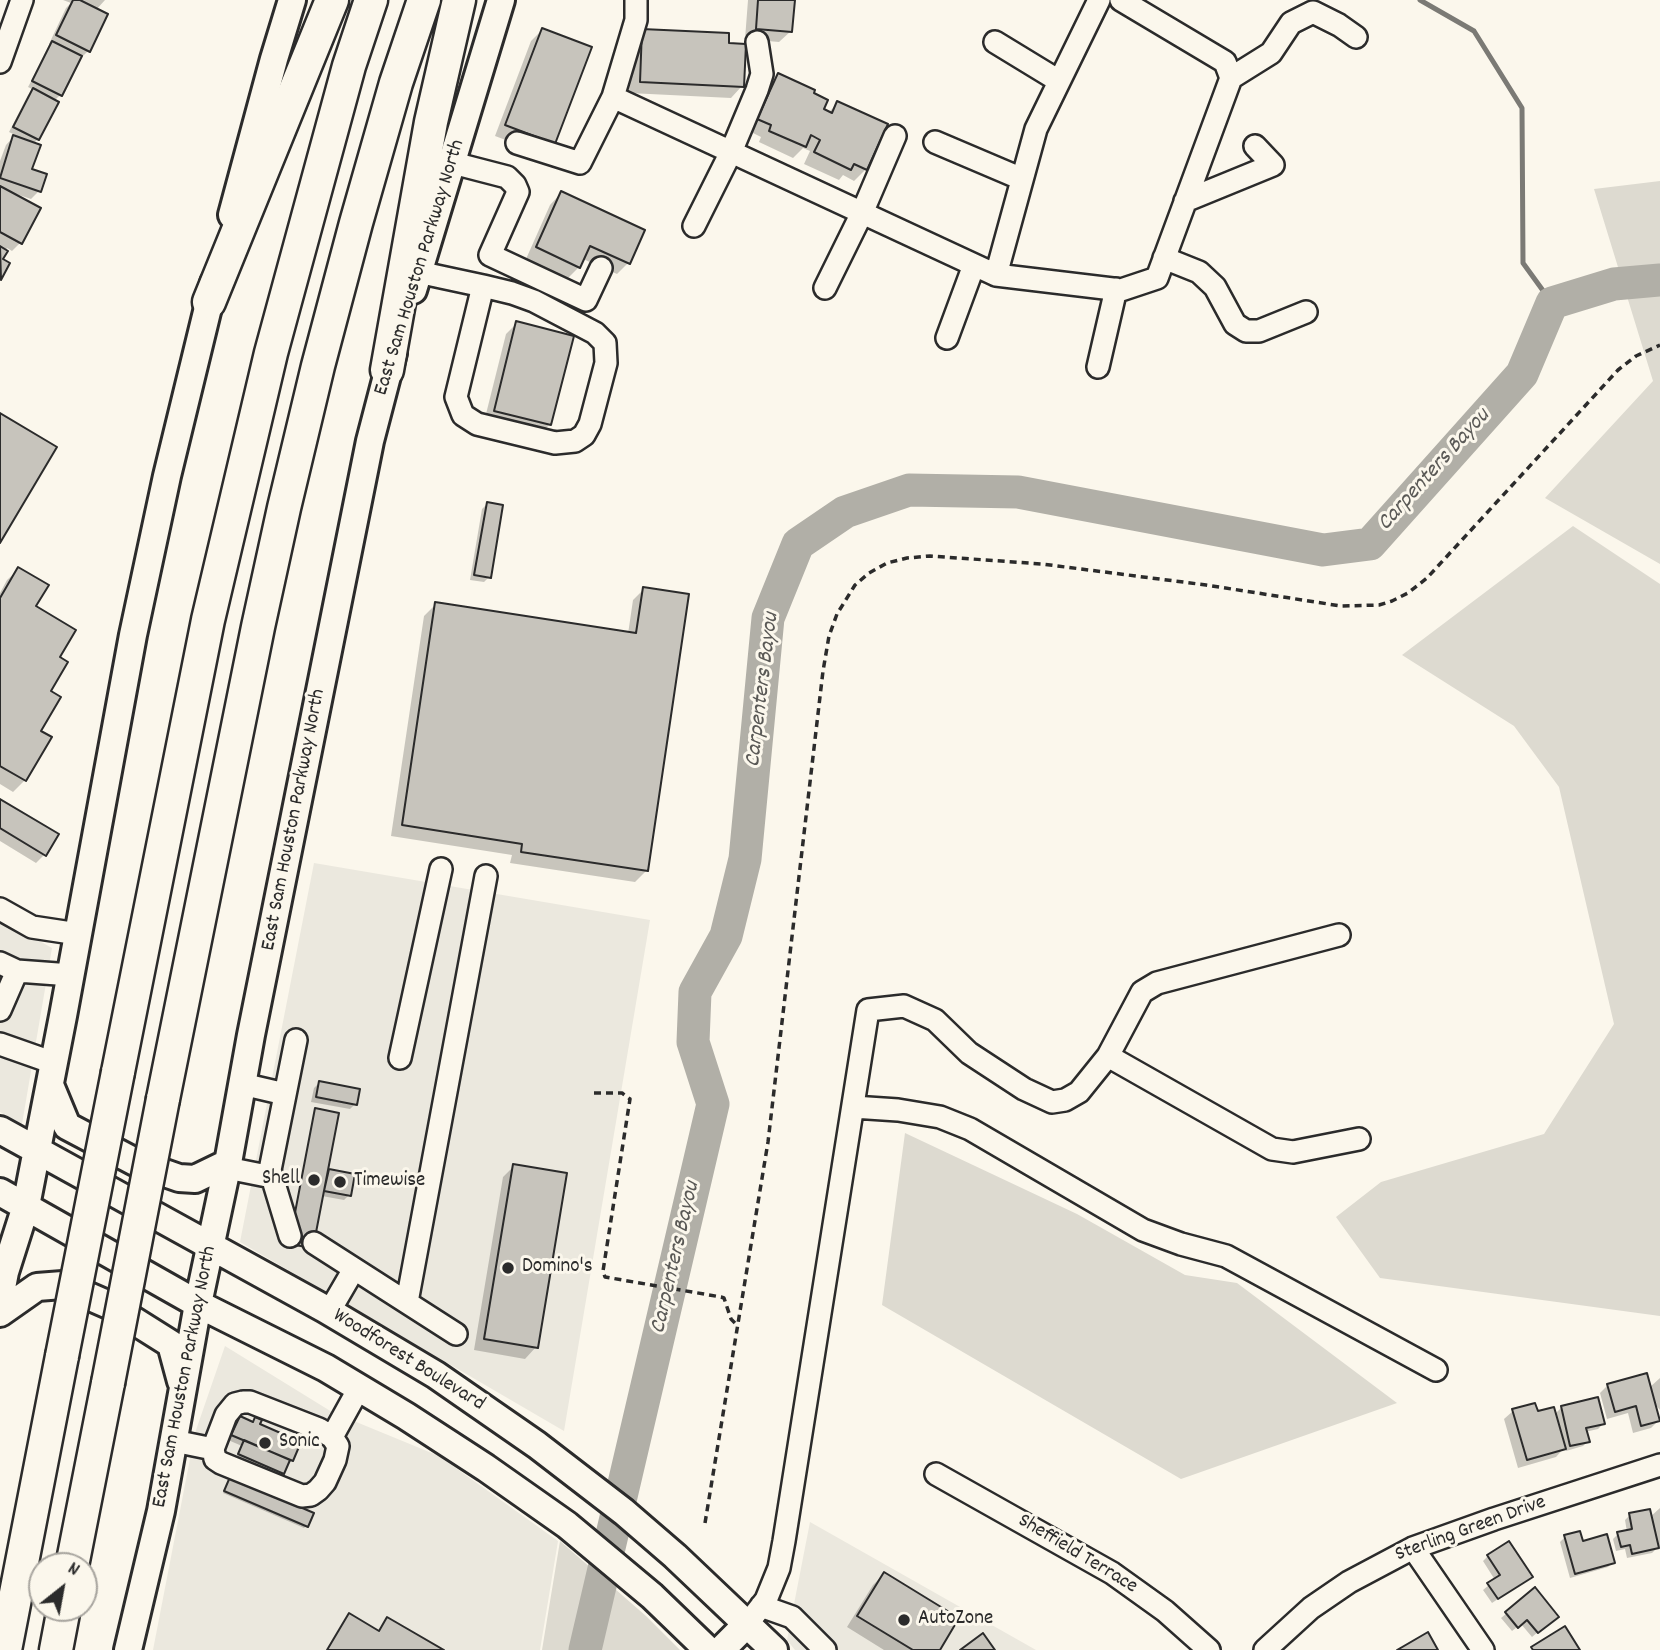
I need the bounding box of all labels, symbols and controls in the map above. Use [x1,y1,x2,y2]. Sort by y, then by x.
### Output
street label: East Sam Houston Parkway North [370,137,472,399]
water label: Carpenters Bayou [1373,404,1497,538]
water label: Carpenters Bayou [741,611,787,769]
street label: East Sam Houston Parkway North [257,687,333,953]
place label: Shell [262,1167,300,1193]
place label: Timewise [354,1169,425,1195]
marker: Shell [306,1172,322,1188]
marker: Timewise [332,1174,348,1190]
water label: Carpenters Bayou [646,1179,708,1337]
street label: East Sam Houston Parkway North [148,1244,224,1510]
place label: Domino's [522,1255,592,1281]
marker: Domino's [500,1260,516,1276]
street label: Woodforest Boulevard [327,1304,489,1418]
place label: Sonic [279,1430,320,1456]
marker: Sonic [257,1435,273,1451]
street label: Sterling Green Drive [1392,1491,1550,1569]
street label: Sheffield Terrace [1013,1509,1141,1601]
north arrow [28,1552,98,1622]
text: N [62,1556,84,1584]
place label: AutoZone [918,1607,993,1633]
marker: AutoZone [896,1612,912,1628]

